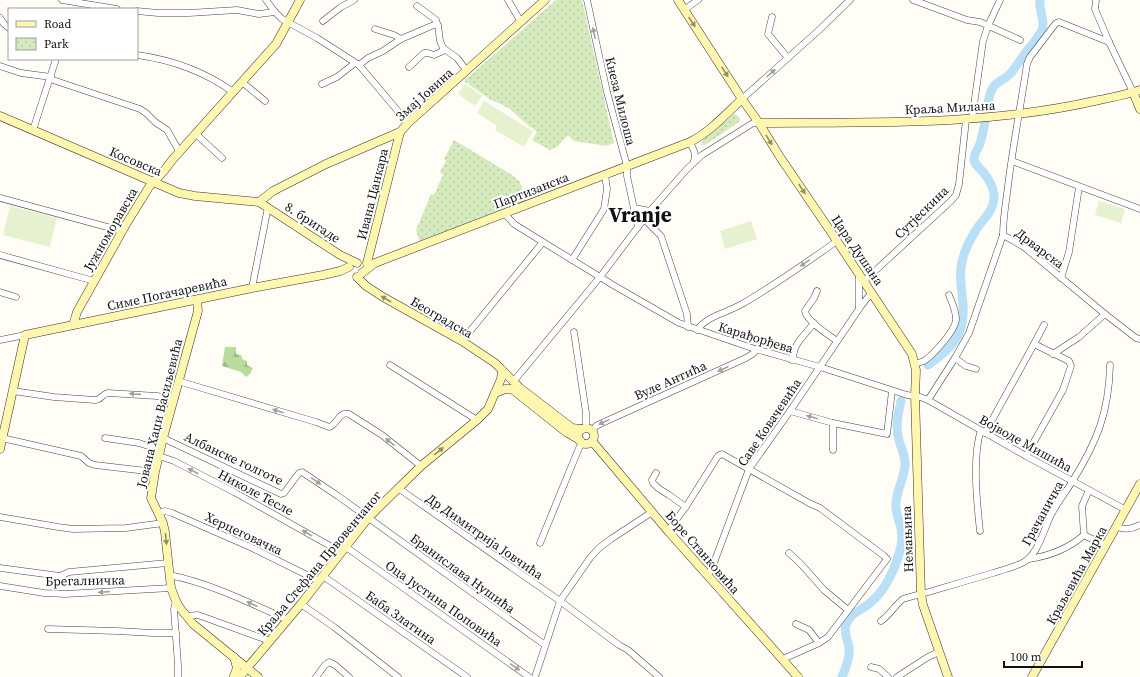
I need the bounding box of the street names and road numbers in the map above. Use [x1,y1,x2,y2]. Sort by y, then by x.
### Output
street label: Кнеза Милоша [601,55,640,148]
street label: Змај Јовина [392,64,457,125]
street label: Краља Милана [904,97,996,118]
street label: Косовска [107,143,165,180]
street label: Ивана Цанкара [353,146,392,242]
street label: Партизанска [491,168,572,213]
street label: Сутјескина [891,182,952,242]
street label: Јужноморавска [79,184,141,275]
street label: 8. бригаде [282,198,344,247]
street label: Цара Душана [828,212,888,289]
street label: Дрварска [1012,224,1068,273]
street label: Симе Погачаревића [106,272,229,314]
street label: Београдска [408,293,476,342]
street label: Карађорђева [716,318,796,357]
street label: Јована Хаџи Васиљевића [133,337,186,490]
street label: Вуле Антића [631,357,709,404]
street label: Саве Ковачевића [734,375,805,470]
street label: Војводе Мишића [976,411,1076,476]
street label: Албанске голготе [182,428,286,489]
street label: Николе Тесле [215,465,297,520]
street label: Грачаничка [1018,477,1067,549]
street label: Краља Стефана Првовенчаног [254,487,385,639]
street label: Др Димитрија Јовчића [423,490,547,584]
street label: Немањина [898,505,917,573]
street label: Боре Станковића [662,507,744,598]
street label: Херцеговачка [202,508,286,559]
street label: Краљевића Марка [1042,523,1111,628]
street label: Бранислава Нушића [407,530,519,617]
street label: Оца Јустина Поповића [382,557,506,650]
street label: Брегалничка [45,571,125,590]
street label: Баба Златина [362,587,440,648]

